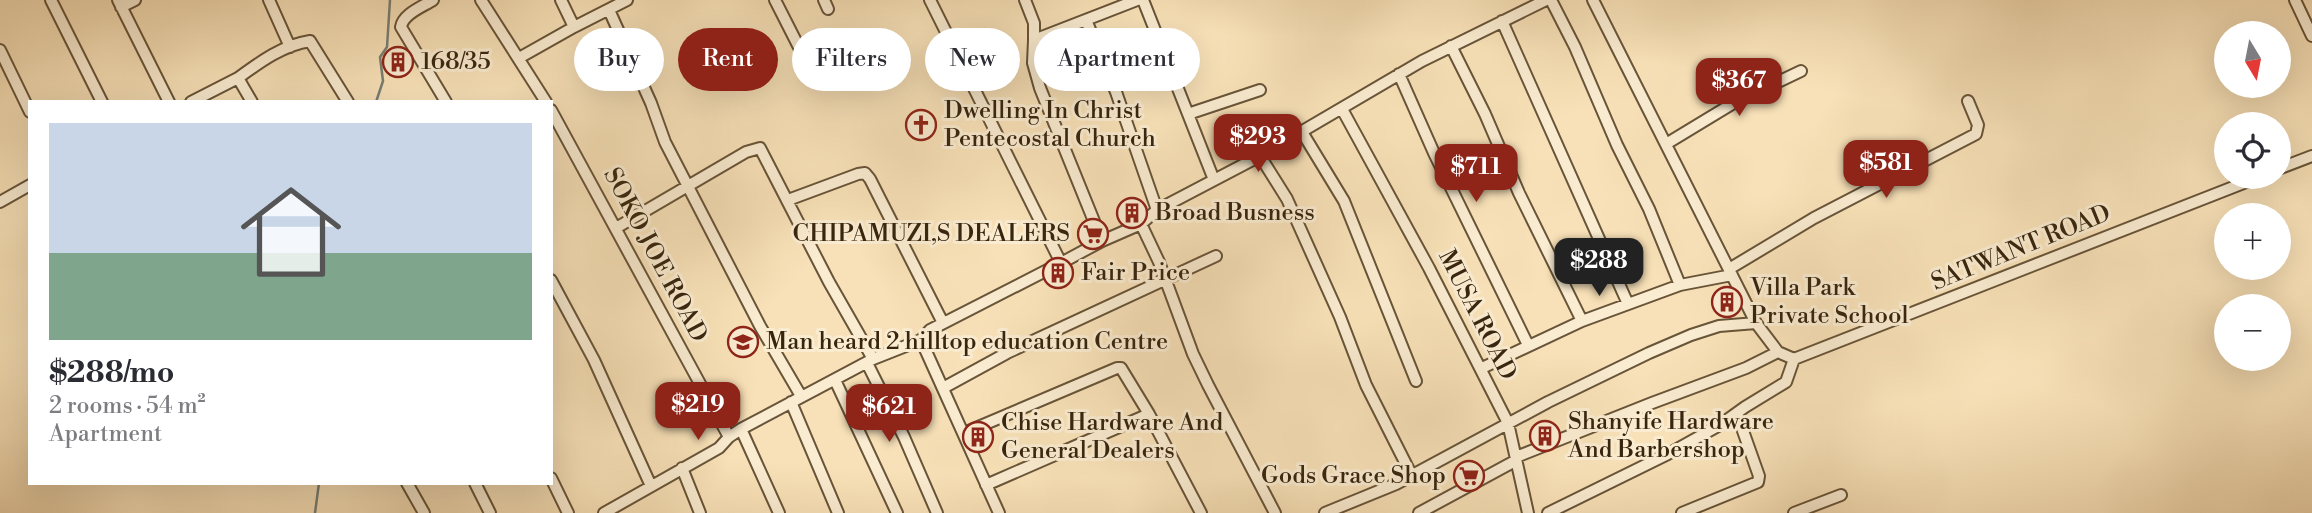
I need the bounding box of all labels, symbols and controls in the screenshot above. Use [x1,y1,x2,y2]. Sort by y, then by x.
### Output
north arrow [2214,21,2291,98]
map controls [2214,21,2291,371]
chip: Buy [574,28,664,91]
chip: Rent [678,28,778,91]
chip: Filters [792,28,911,91]
chip: New [925,28,1020,91]
chip: Apartment [1034,28,1200,91]
building icon: 168/35 [381,45,415,79]
place label: 168/35 [421,47,491,77]
pin: $367 [1698,58,1780,118]
text: $367 [1712,67,1766,95]
place label: Dwelling In Christ Pentecostal Church [944,96,1156,154]
church icon: Dwelling In Christ Pentecostal Church [904,108,938,142]
button: locate [2214,112,2291,189]
pin: $293 [1217,114,1299,174]
text: $293 [1230,123,1286,151]
pin: $581 [1845,140,1927,200]
pin: $711 [1435,144,1517,204]
text: $581 [1859,149,1913,177]
text: $711 [1451,153,1501,181]
street label: SOKO JOE ROAD [596,163,714,347]
icon: home [228,169,354,295]
building icon: Broad Busness [1115,196,1149,230]
place label: Broad Busness [1154,198,1315,228]
street label: SATWANT ROAD [1927,198,2115,298]
button: + [2214,203,2291,280]
supermarket icon: CHIPAMUZI,S DEALERS [1076,217,1110,251]
place label: CHIPAMUZI,S DEALERS [792,219,1070,249]
pin: $288 [1558,238,1640,298]
street label: MUSA ROAD [1431,245,1523,385]
text: $288 [1570,247,1628,275]
building icon: Fair Price [1041,256,1075,290]
place label: Fair Price [1081,258,1190,288]
place label: Villa Park Private School [1749,273,1909,331]
building icon: Villa Park Private School [1710,285,1744,319]
button: − [2214,294,2291,371]
school or university icon: Man heard 2 hilltop education Centre [726,325,760,359]
place label: Man heard 2 hilltop education Centre [766,327,1168,357]
text: $288/mo [49,354,174,392]
pin: $219 [657,382,739,442]
pin: $621 [848,384,930,444]
text: $219 [671,391,725,419]
text: 2 rooms · 54 m² [49,392,206,420]
text: $621 [862,393,916,421]
place label: Shanyife Hardware And Barbershop [1567,407,1774,465]
place label: Chise Hardware And General Dealers [1001,408,1224,466]
building icon: Shanyife Hardware And Barbershop [1528,419,1562,453]
text: Apartment [49,420,162,448]
building icon: Chise Hardware And General Dealers [961,420,995,454]
supermarket icon: Gods Grace Shop [1452,459,1486,493]
place label: Gods Grace Shop [1261,461,1446,491]

